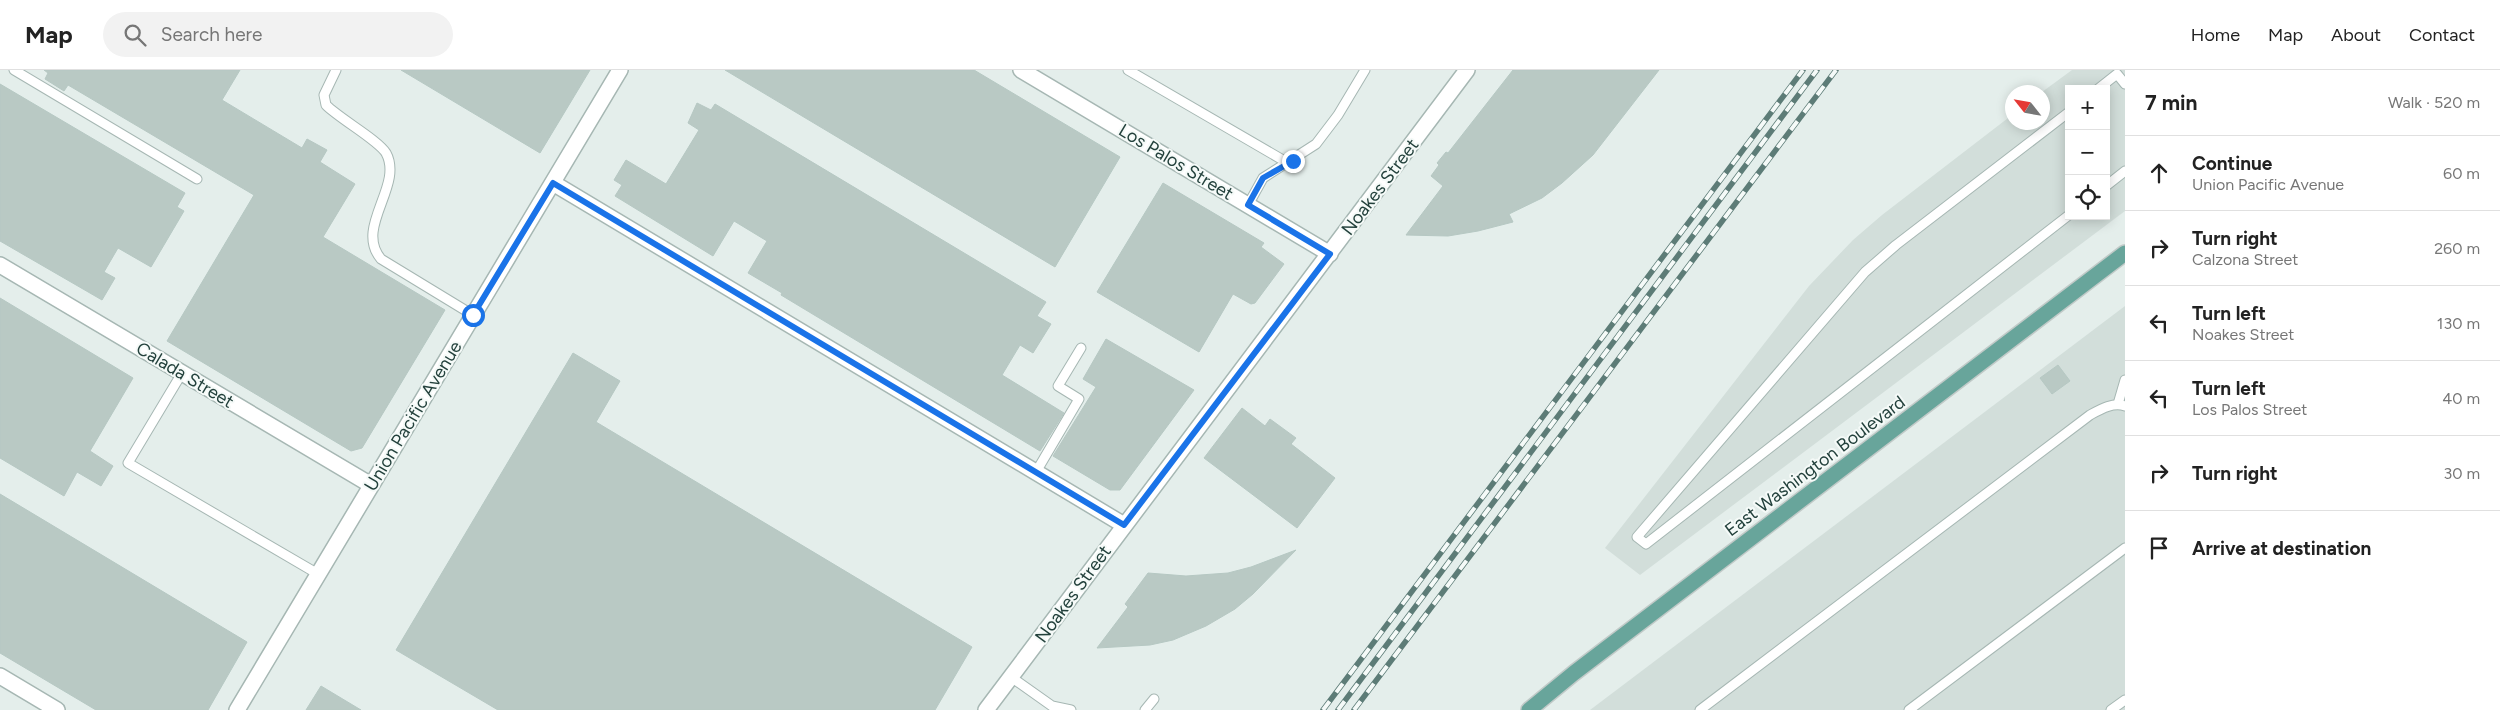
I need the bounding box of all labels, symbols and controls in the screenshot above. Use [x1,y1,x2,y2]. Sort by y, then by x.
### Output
search box [103,12,453,57]
text: Map [25,20,73,49]
icon: search [121,21,149,49]
text: Search here [161,23,262,46]
text: Home [2191,24,2240,46]
text: Map [2268,24,2303,46]
text: About [2331,24,2381,46]
text: Contact [2409,24,2475,46]
north arrow [2005,85,2050,130]
map controls [2065,85,2110,220]
button: + [2065,85,2110,130]
text: 7 min [2145,90,2197,115]
text: Walk · 520 m [2388,93,2480,112]
street label: Los Palos Street [1115,119,1237,205]
button: − [2065,130,2110,175]
street label: Noakes Street [1337,134,1424,240]
route end [1282,150,1305,173]
text: Continue [2192,152,2272,175]
icon: ahead [2145,159,2173,187]
text: 60 m [2443,164,2480,183]
button: locate [2065,175,2110,220]
text: Union Pacific Avenue [2192,175,2344,194]
text: Turn right [2192,227,2278,250]
icon: right [2145,234,2173,262]
text: 260 m [2434,239,2480,258]
text: Calzona Street [2192,250,2298,269]
text: Turn left [2192,302,2266,325]
route start [462,304,485,327]
icon: left [2145,309,2173,337]
text: 130 m [2437,314,2480,333]
text: Noakes Street [2192,325,2294,344]
street label: Calada Street [132,337,238,413]
street label: Union Pacific Avenue [360,337,467,495]
text: Turn left [2192,377,2266,400]
icon: left [2145,384,2173,412]
text: 40 m [2442,389,2480,408]
street label: East Washington Boulevard [1720,391,1910,541]
text: Los Palos Street [2192,400,2307,419]
icon: right [2145,459,2173,487]
text: Turn right [2192,462,2278,485]
text: 30 m [2443,464,2480,483]
icon: arrive [2145,534,2173,562]
text: Arrive at destination [2192,537,2371,560]
street label: Noakes Street [1030,541,1116,647]

